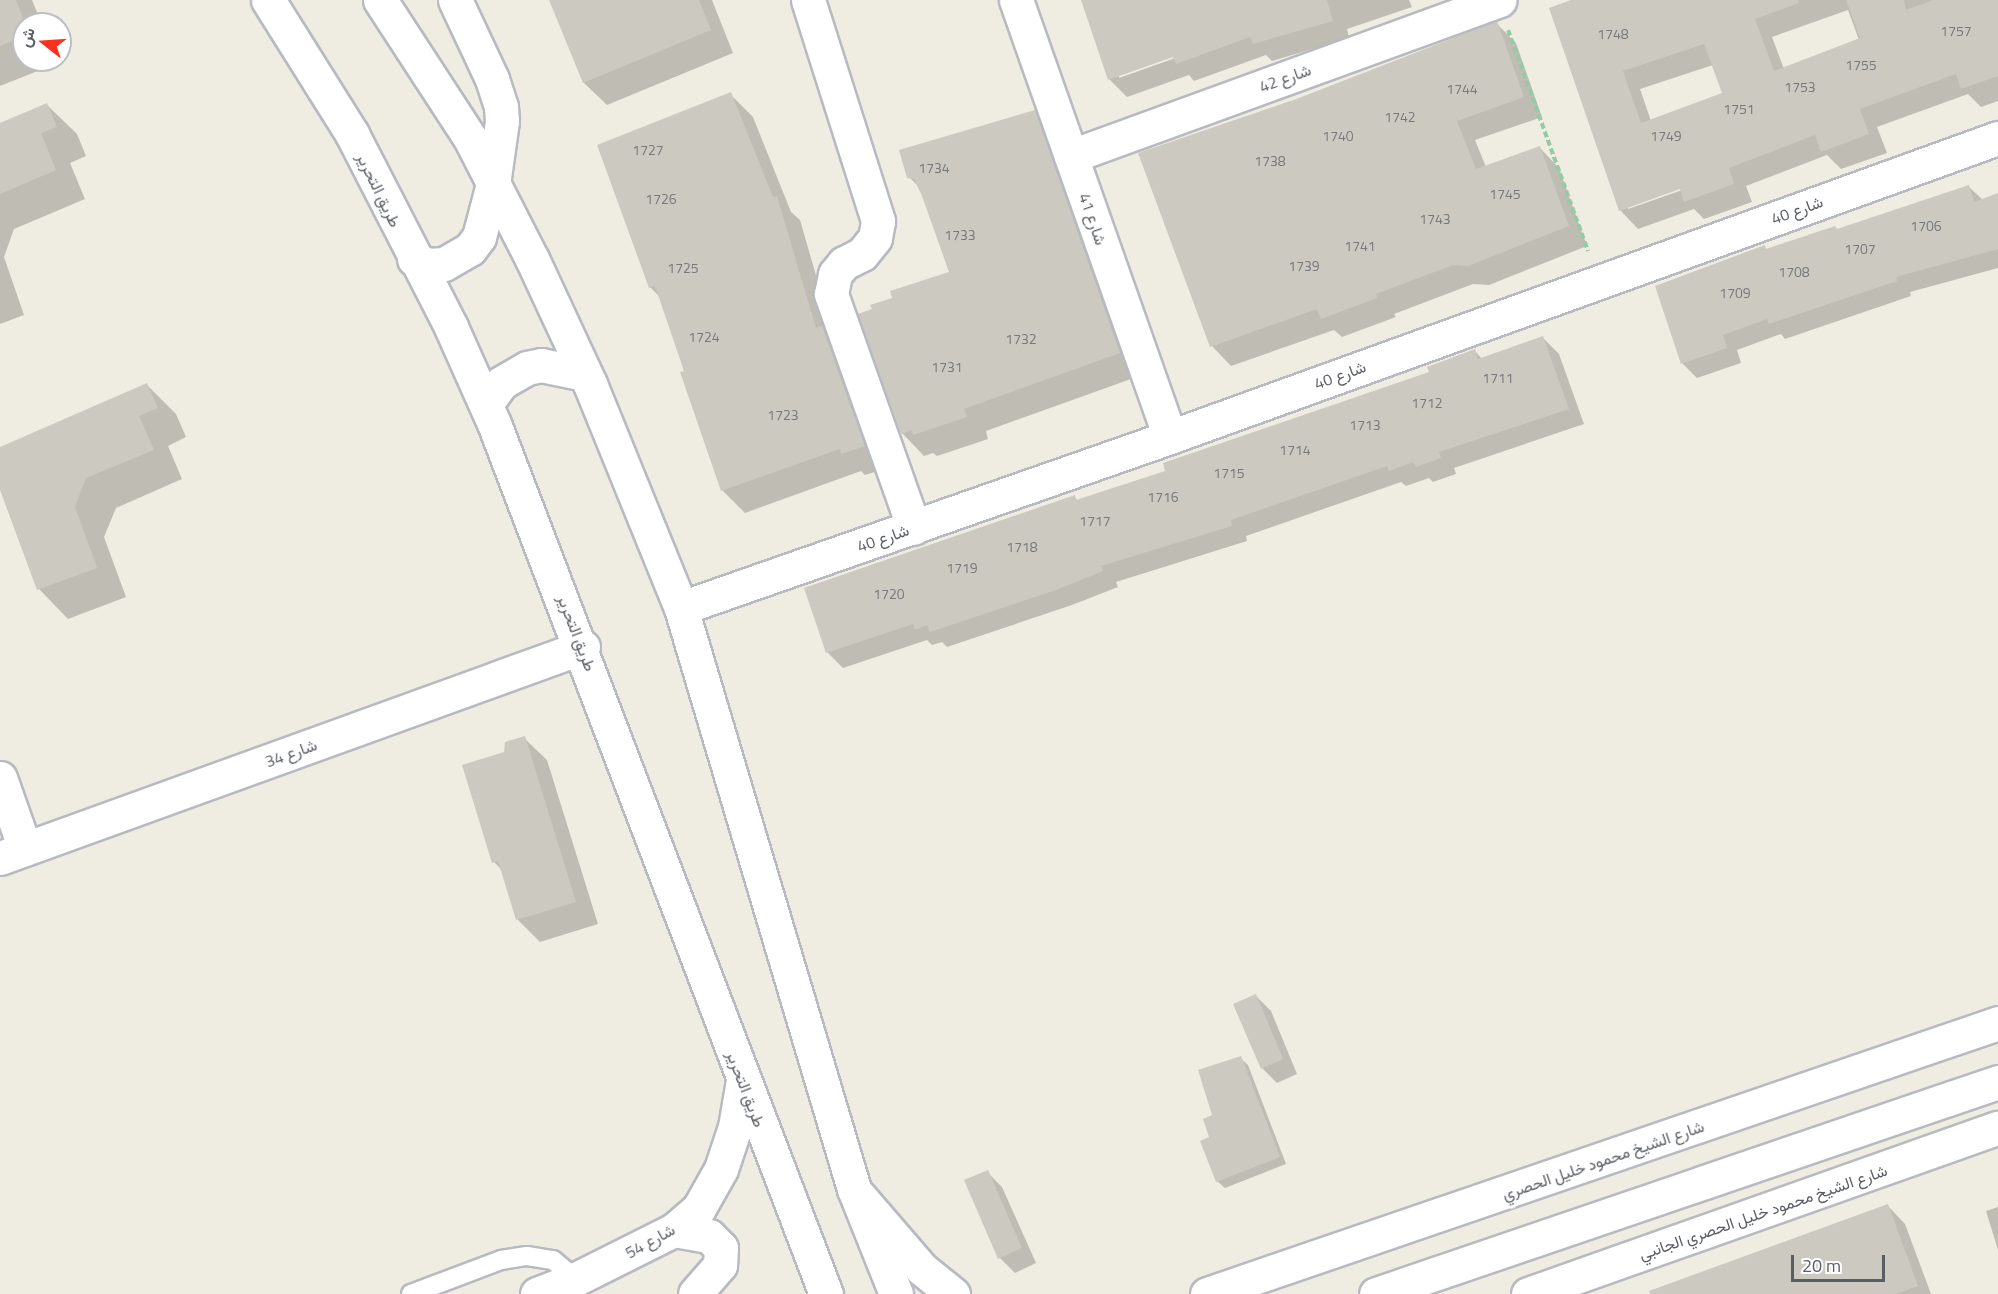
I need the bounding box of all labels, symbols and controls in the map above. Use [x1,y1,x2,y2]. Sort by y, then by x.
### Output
north arrow [12,12,72,72]
house number: 1757 [1940,23,1972,39]
text: ش [12,25,41,50]
house number: 1748 [1597,26,1629,42]
house number: 1755 [1845,57,1877,73]
street label: شارع 42 [1257,60,1313,96]
house number: 1753 [1784,79,1816,95]
house number: 1744 [1446,81,1478,97]
house number: 1751 [1723,101,1755,117]
house number: 1742 [1384,109,1416,125]
house number: 1740 [1322,128,1354,144]
house number: 1749 [1650,128,1682,144]
house number: 1727 [632,142,664,158]
street label: طريق التحرير [353,150,405,230]
house number: 1738 [1254,153,1286,169]
house number: 1734 [918,160,950,176]
house number: 1745 [1489,186,1521,202]
house number: 1726 [645,191,677,207]
street label: شارع 41 [1075,191,1111,247]
street label: شارع 40 [1769,192,1825,228]
house number: 1743 [1419,211,1451,227]
house number: 1706 [1910,218,1942,234]
house number: 1733 [944,227,976,243]
house number: 1741 [1344,238,1376,254]
house number: 1707 [1844,241,1876,257]
house number: 1739 [1288,258,1320,274]
house number: 1725 [667,260,699,276]
house number: 1708 [1778,264,1810,280]
house number: 1709 [1719,285,1751,301]
house number: 1724 [688,329,720,345]
house number: 1732 [1005,331,1037,347]
street label: شارع 40 [1312,357,1368,393]
house number: 1731 [931,359,963,375]
house number: 1711 [1482,370,1514,386]
house number: 1712 [1411,395,1443,411]
house number: 1723 [767,407,799,423]
house number: 1713 [1349,417,1381,433]
house number: 1714 [1279,442,1311,458]
house number: 1715 [1213,465,1245,481]
house number: 1716 [1147,489,1179,505]
house number: 1717 [1079,513,1111,529]
street label: شارع 40 [855,520,911,556]
house number: 1718 [1006,539,1038,555]
house number: 1719 [946,560,978,576]
house number: 1720 [873,586,905,602]
street label: طريق التحرير [554,592,600,674]
street label: شارع 34 [263,735,319,771]
street label: طريق التحرير [723,1048,769,1130]
street label: شارع الشيخ محمود خليل الحصري [1499,1116,1707,1204]
street label: شارع الشيخ محمود خليل الحصري الجانبي [1636,1160,1890,1264]
street label: شارع 54 [622,1220,678,1262]
scale bar [1794,1243,1888,1281]
text: 20 m [1802,1252,1841,1279]

